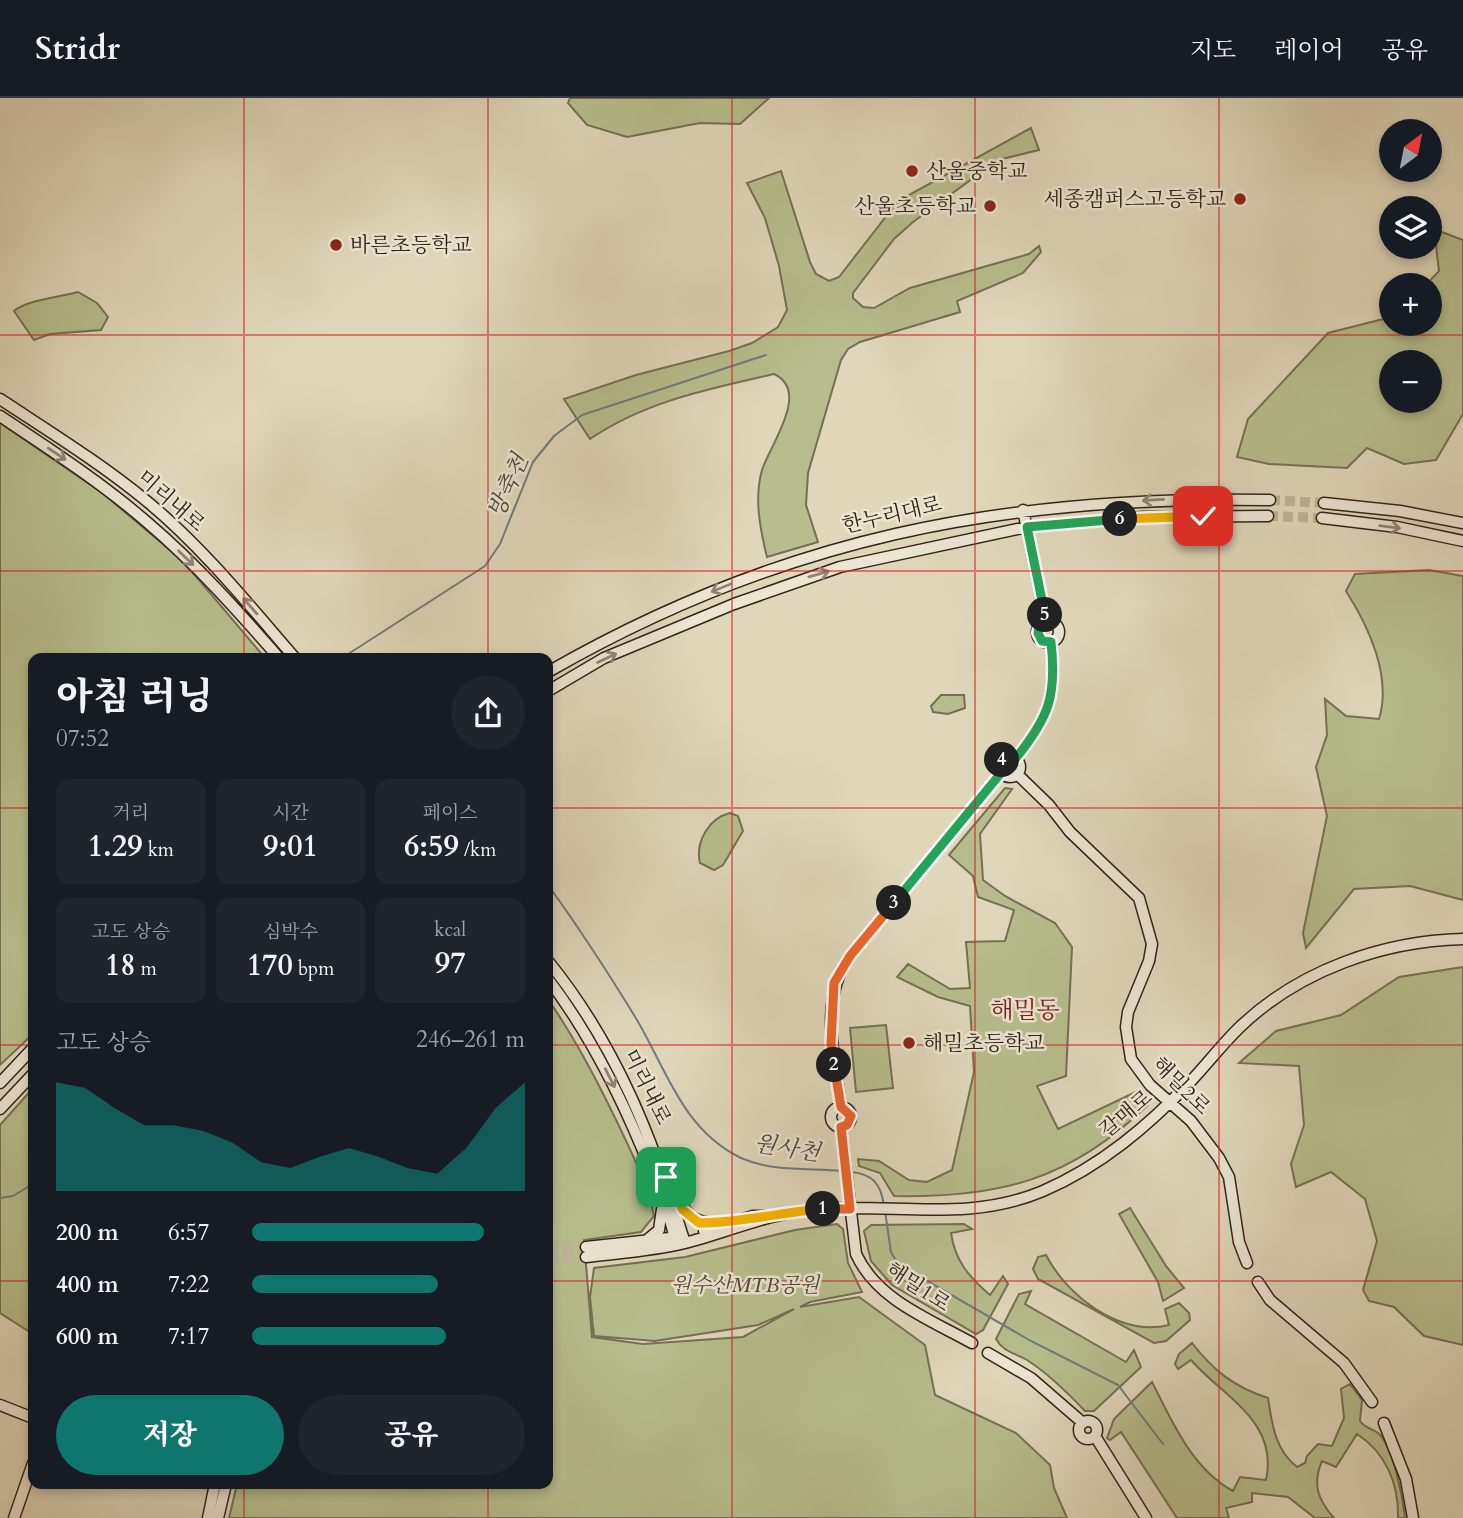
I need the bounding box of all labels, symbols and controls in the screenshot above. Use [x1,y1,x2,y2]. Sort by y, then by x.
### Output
text: Stridr [35,26,120,71]
text: 지도 [1190,34,1236,67]
text: 레이어 [1274,34,1344,67]
text: 공유 [1382,34,1428,67]
north arrow [1379,119,1442,182]
map controls [1379,119,1442,413]
place label: 산울중학교 [926,157,1027,186]
marker: 산울중학교 [904,163,920,179]
place label: 세종캠퍼스고등학교 [1043,185,1226,214]
marker: 세종캠퍼스고등학교 [1232,191,1248,207]
place label: 산울초등학교 [854,192,976,221]
button: layers [1379,196,1442,259]
marker: 산울초등학교 [982,198,998,214]
place label: 바른초등학교 [350,231,472,260]
marker: 바른초등학교 [328,237,344,253]
button: + [1379,273,1442,336]
button: − [1379,350,1442,413]
one-way arrow [47,447,66,461]
water label: 방축천 [480,448,536,523]
street label: 미리내로 [131,463,211,539]
pin [1173,486,1233,546]
street label: 한누리대로 [839,489,945,541]
one-way arrow [1142,494,1165,507]
icon: check [1184,497,1222,535]
pin: 6 [1102,502,1138,536]
text: 6 [1115,505,1124,531]
one-way arrow [1378,520,1401,533]
one-way arrow [178,549,195,566]
one-way arrow [807,567,830,580]
one-way arrow [710,582,732,595]
one-way arrow [242,598,258,616]
pin: 5 [1028,598,1062,632]
text: 5 [1040,601,1049,627]
one-way arrow [596,650,617,664]
text: 아침 러닝 [56,671,213,723]
button: share [451,676,525,750]
text: 07:52 [56,723,109,754]
pin: 4 [984,742,1020,778]
text: 4 [997,746,1006,772]
text: 거리 [112,800,149,826]
text: 시간 [272,800,309,826]
text: 페이스 [423,800,478,826]
text: 1.29 [88,826,143,867]
text: 9:01 [263,826,318,867]
text: 6:59 [404,826,459,867]
text: km [143,837,174,863]
text: /km [459,837,496,863]
pin: 3 [876,886,912,920]
text: 3 [889,889,898,915]
text: kcal [434,917,466,943]
text: 고도 상승 [92,919,170,945]
text: 심박수 [263,919,318,945]
text: 97 [435,943,466,984]
text: 18 [105,945,136,986]
text: 170 [247,945,293,986]
text: m [136,956,157,982]
text: bpm [293,956,334,982]
district label: 해밀동 [990,994,1060,1027]
text: 246–261 m [416,1024,525,1055]
text: 고도 상승 [56,1027,151,1058]
place label: 해밀초등학교 [923,1029,1045,1058]
marker: 해밀초등학교 [901,1035,917,1051]
street label: 미리내로 [616,1044,678,1130]
pin: 2 [816,1048,852,1082]
street label: 해밀2로 [1145,1050,1217,1122]
text: 2 [829,1051,838,1077]
one-way arrow [603,1067,617,1088]
street label: 갈매로 [1093,1083,1159,1145]
water label: 원사천 [752,1127,824,1169]
pin [636,1147,696,1207]
icon: arrive [647,1158,685,1196]
pin: 1 [806,1192,840,1226]
text: 1 [818,1195,827,1221]
text: 200 m [56,1217,119,1248]
text: 6:57 [168,1217,209,1248]
street label: 해밀1로 [880,1255,956,1319]
text: 400 m [56,1269,119,1300]
text: 7:22 [168,1269,209,1300]
park label: 원수산MTB공원 [671,1271,821,1300]
text: 600 m [56,1321,119,1352]
text: 7:17 [168,1321,209,1352]
button: 저장 [56,1395,284,1475]
button: 공유 [298,1395,525,1475]

